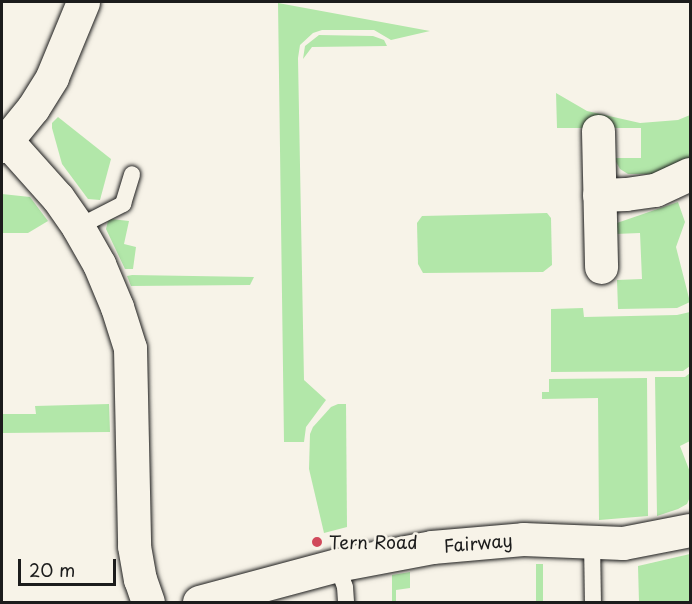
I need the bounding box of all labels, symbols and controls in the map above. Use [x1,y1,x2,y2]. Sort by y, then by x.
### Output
street label: Fairway [443,529,513,557]
place label: Tern Road [329,531,418,553]
marker: Tern Road [310,535,324,549]
scale bar [21,547,118,585]
text: 20 m [29,556,75,583]

